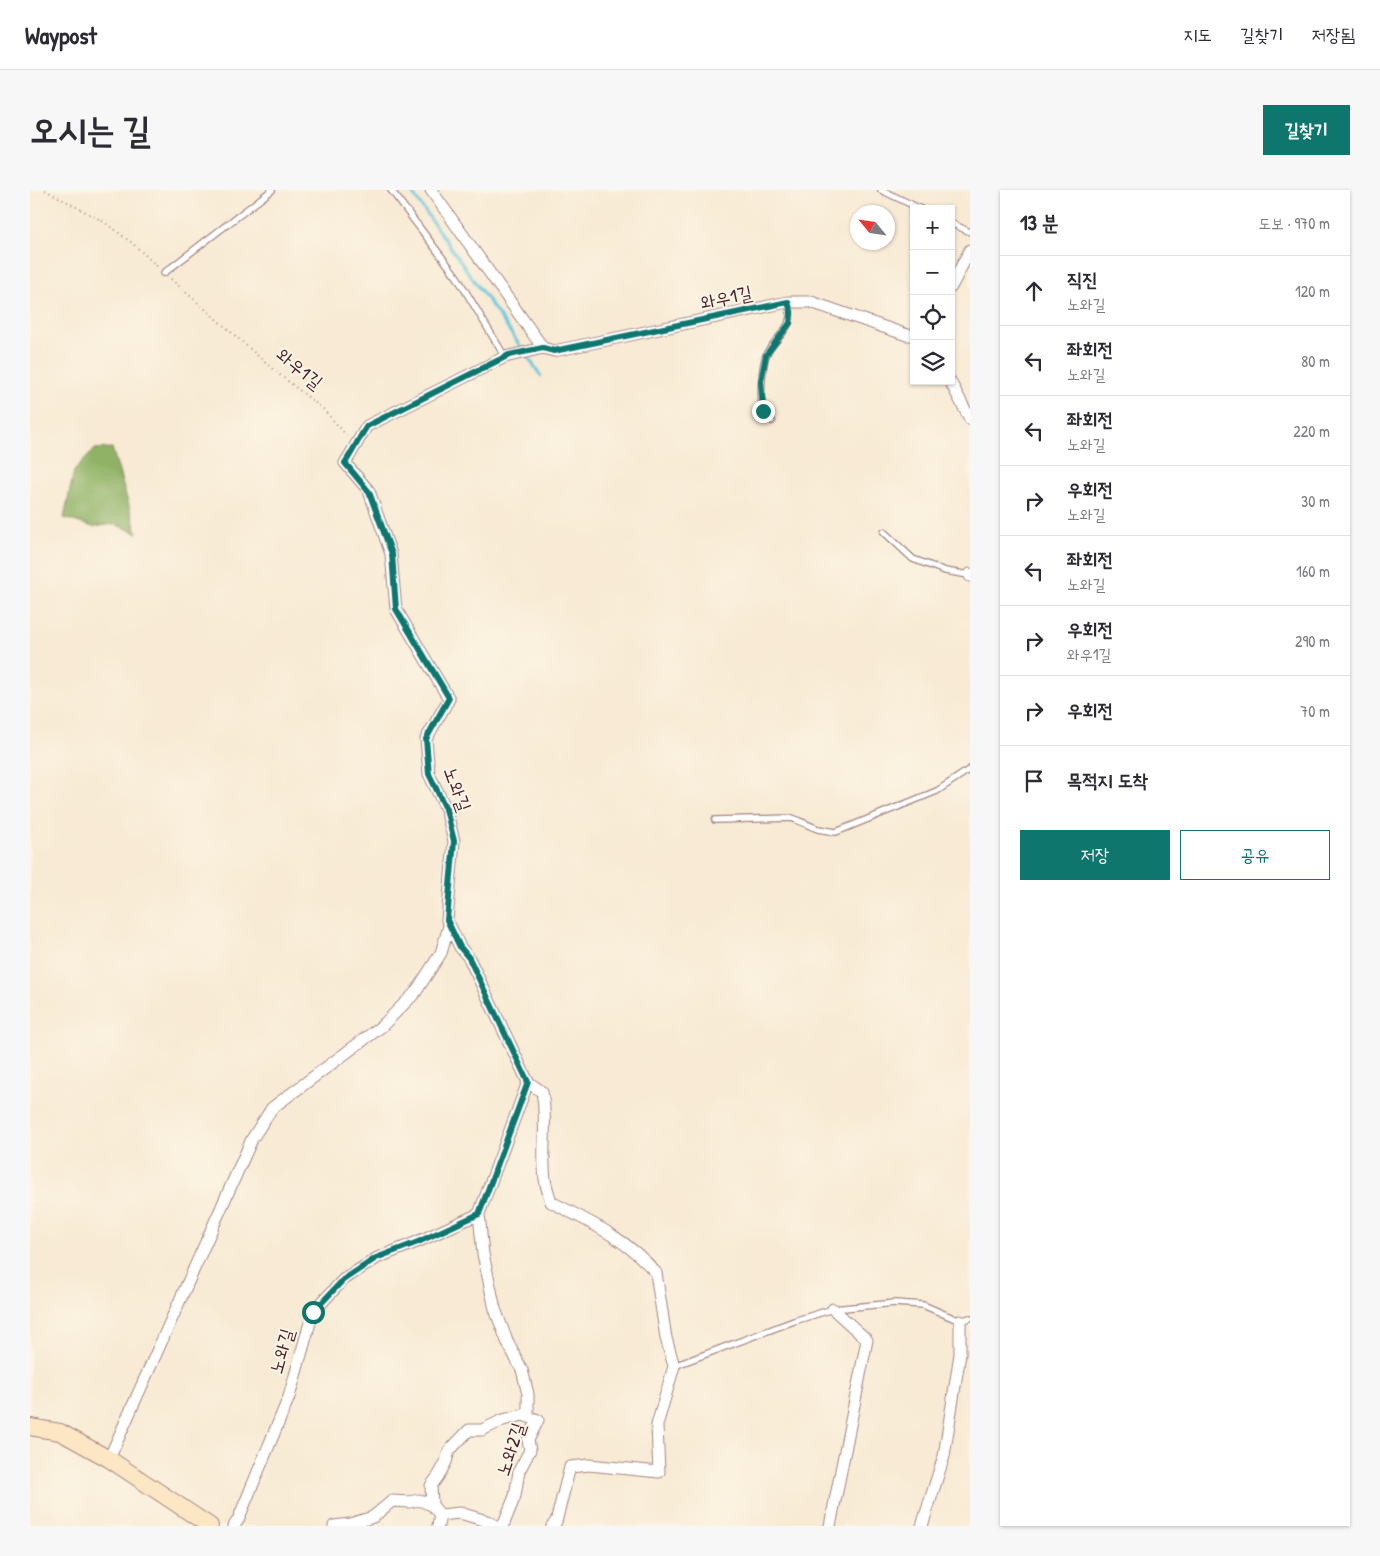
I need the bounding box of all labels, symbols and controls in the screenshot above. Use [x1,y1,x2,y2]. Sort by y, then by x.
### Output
text: Waypost [25,19,97,51]
text: 지도 [1183,22,1212,47]
text: 길찾기 [1240,22,1284,47]
text: 저장됨 [1312,22,1355,47]
button: 길찾기 [1263,105,1350,155]
text: 오시는 길 [30,106,151,153]
north arrow [850,205,895,250]
map controls [910,205,955,385]
button: + [910,205,955,250]
text: 13 분 [1020,208,1059,237]
text: 도보 · 970 m [1258,212,1330,234]
button: − [910,250,955,295]
text: 직진 [1067,266,1098,292]
icon: ahead [1020,277,1048,305]
street label: 와우1길 [697,279,755,315]
text: 120 m [1295,280,1330,302]
text: 노와길 [1067,293,1106,315]
button: locate [910,295,955,340]
text: 좌회전 [1067,336,1113,362]
button: layers [910,340,955,385]
street label: 와우1길 [271,341,329,395]
icon: left [1020,347,1048,375]
text: 80 m [1301,350,1330,372]
text: 노와길 [1067,363,1106,385]
route end [752,400,775,423]
text: 좌회전 [1067,406,1113,432]
icon: left [1020,417,1048,445]
text: 220 m [1293,420,1330,442]
text: 노와길 [1067,433,1106,455]
text: 우회전 [1067,476,1113,502]
icon: right [1020,487,1048,515]
text: 30 m [1301,490,1330,512]
text: 노와길 [1067,503,1106,525]
text: 좌회전 [1067,546,1113,572]
icon: left [1020,557,1048,585]
text: 160 m [1296,560,1330,582]
text: 노와길 [1067,573,1106,595]
text: 우회전 [1067,616,1113,642]
icon: right [1020,627,1048,655]
text: 290 m [1295,630,1330,652]
text: 와우1길 [1067,643,1111,665]
icon: right [1020,697,1048,725]
text: 우회전 [1067,697,1113,723]
text: 70 m [1300,700,1330,722]
street label: 노와길 [438,763,478,815]
icon: arrive [1020,767,1048,795]
text: 목적지 도착 [1067,767,1148,793]
button: 저장 [1020,830,1170,880]
button: 공유 [1180,830,1330,880]
route start [302,1301,325,1324]
street label: 노와길 [262,1325,300,1377]
street label: 노와2길 [489,1419,531,1479]

